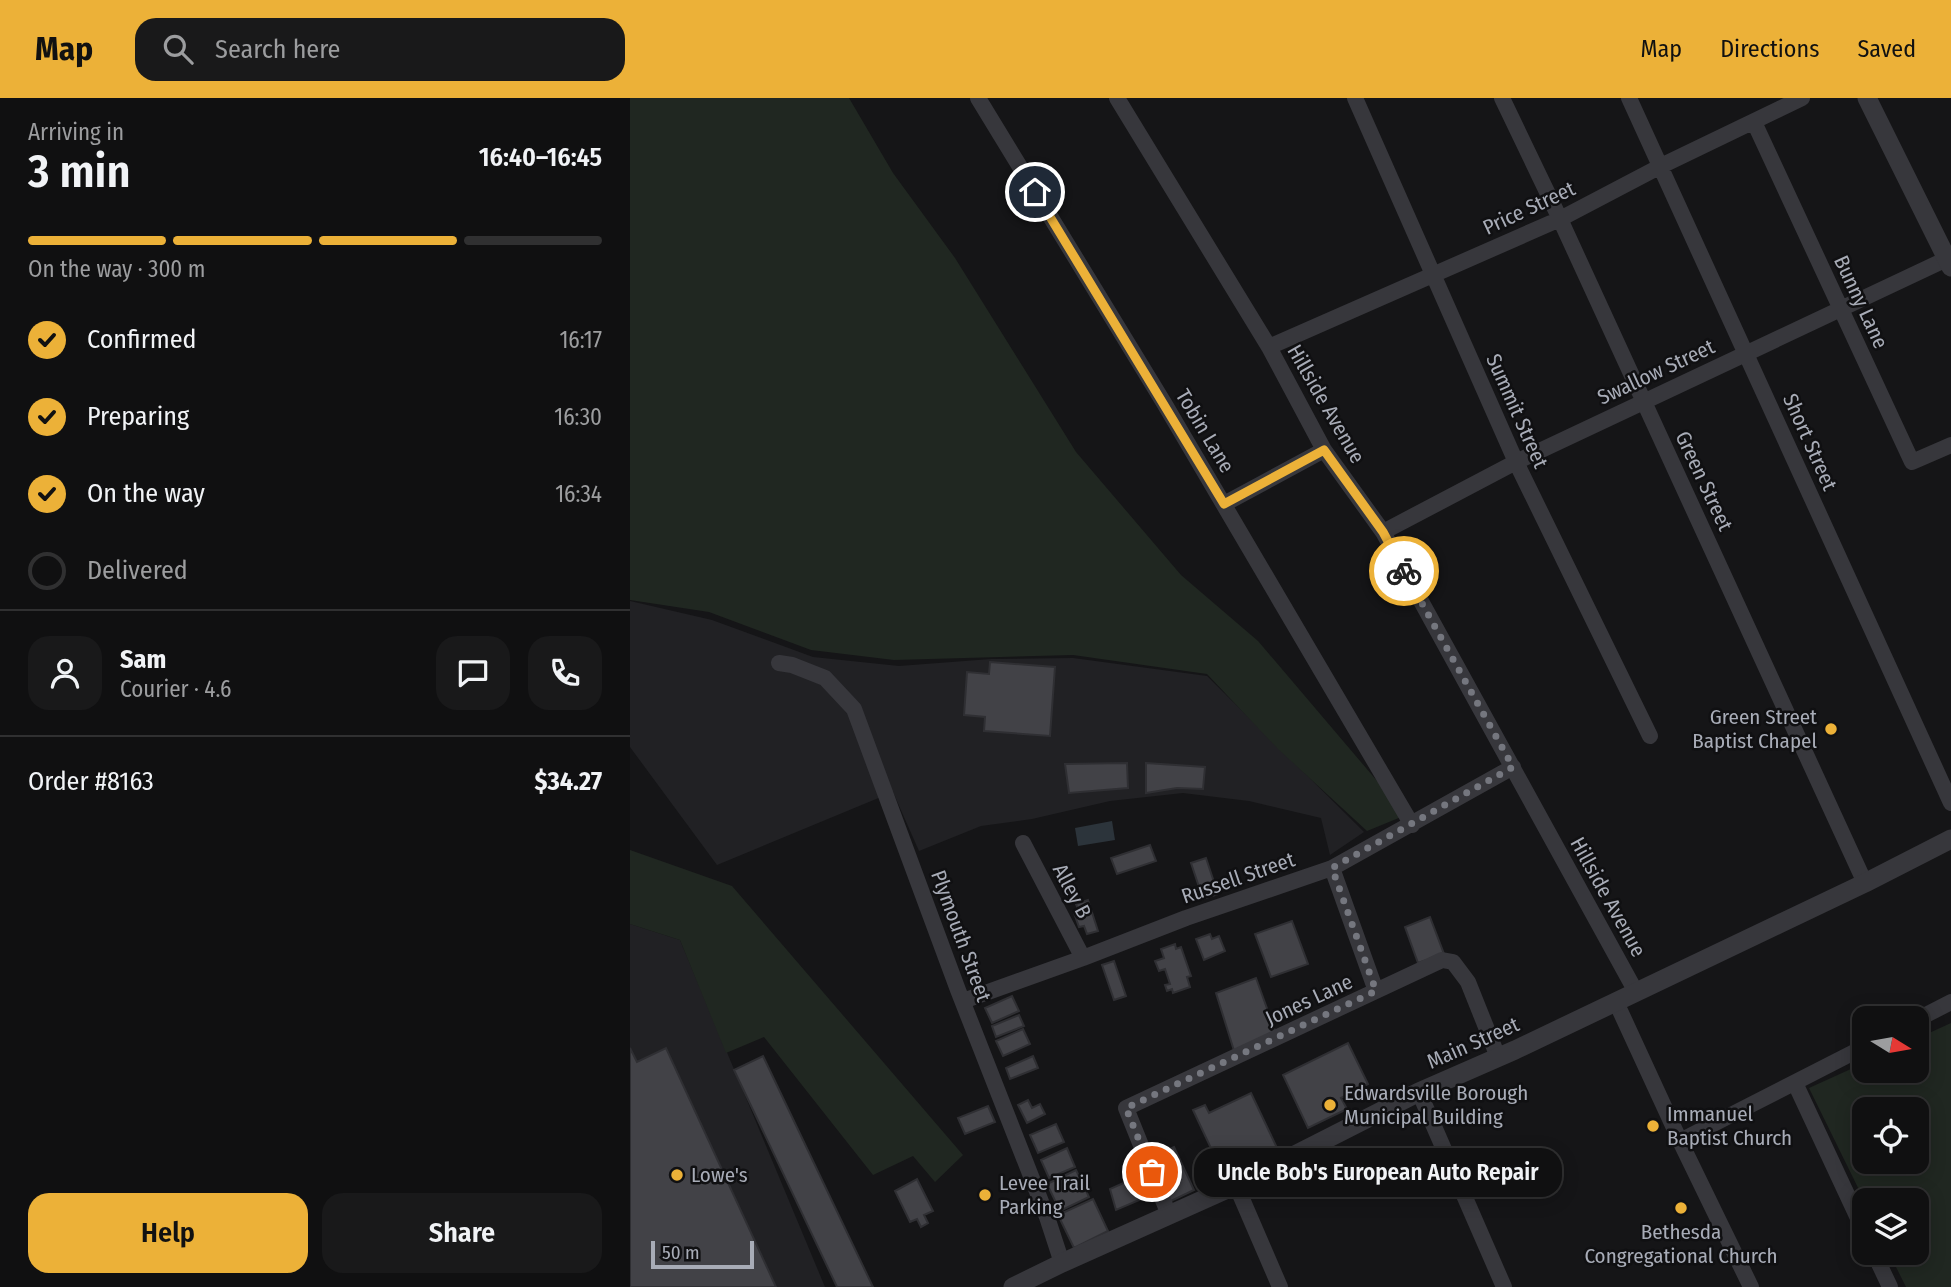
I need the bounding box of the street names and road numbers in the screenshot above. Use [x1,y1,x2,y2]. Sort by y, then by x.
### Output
street label: Price Street [1479,175,1579,241]
street label: Bunny Lane [1828,251,1894,353]
street label: Swallow Street [1593,333,1719,410]
street label: Hillside Avenue [1281,340,1371,468]
street label: Summit Street [1480,350,1554,472]
street label: Tobin Lane [1170,384,1240,478]
street label: Short Street [1777,390,1843,495]
street label: Green Street [1670,427,1738,535]
street label: Hillside Avenue [1564,833,1652,961]
street label: Russell Street [1178,846,1298,910]
street label: Alley B [1047,859,1097,923]
street label: Plymouth Street [925,867,997,1005]
street label: Jones Lane [1261,969,1357,1031]
street label: Main Street [1423,1011,1523,1075]

